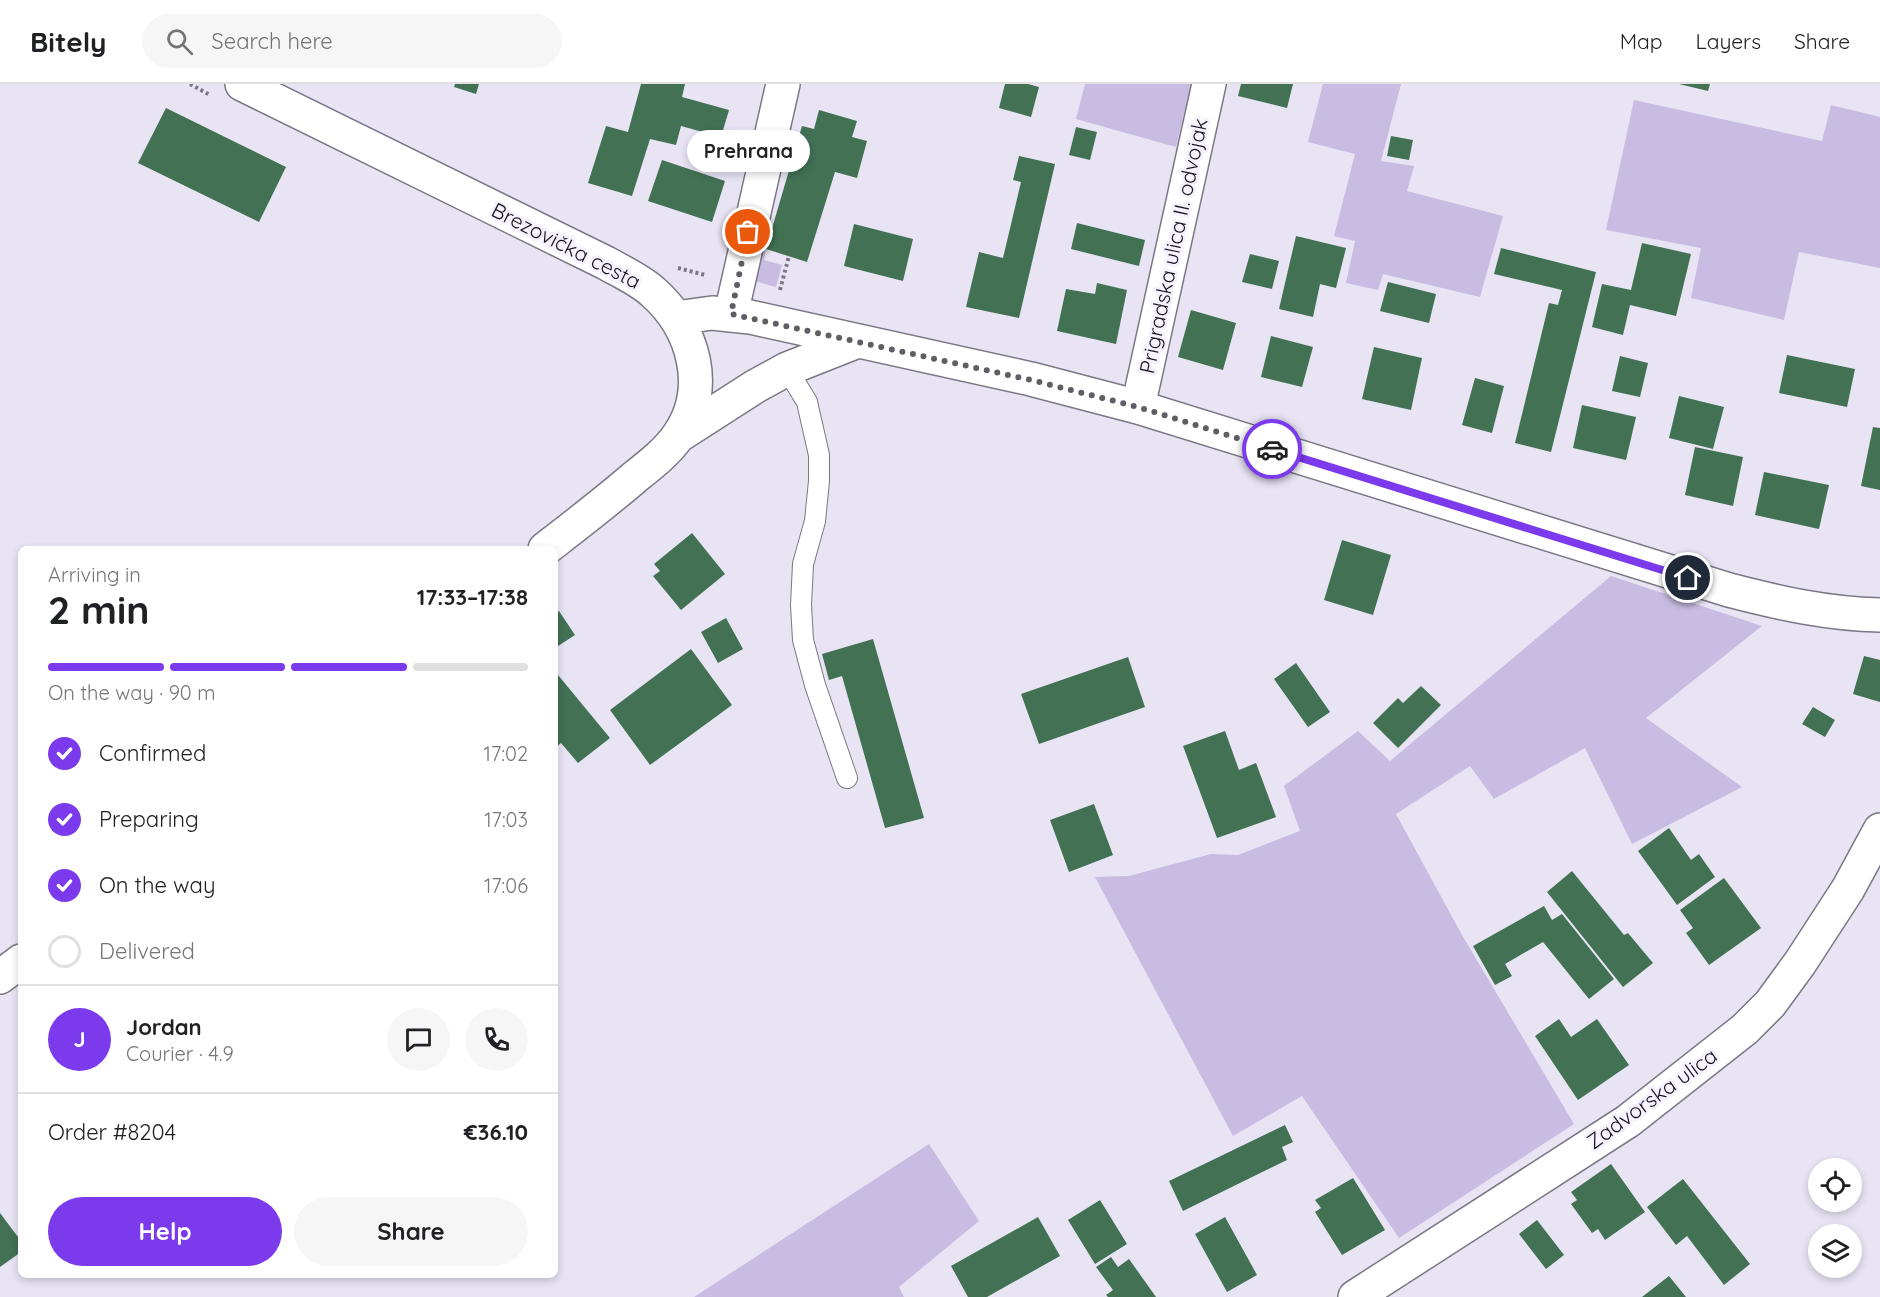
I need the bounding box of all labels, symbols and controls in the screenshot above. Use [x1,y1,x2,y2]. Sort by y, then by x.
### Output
search box [142,14,562,68]
text: Bitely [30,24,106,59]
icon: search [163,25,196,58]
text: Search here [211,27,333,55]
text: Map [1620,28,1663,54]
text: Layers [1696,28,1761,54]
text: Share [1794,28,1850,54]
street label: Prigradska ulica II. odvojak [1133,116,1213,376]
callout: Prehrana [686,130,810,172]
text: Prehrana [704,138,793,163]
street label: Brezovička cesta [487,196,645,294]
pin [722,206,773,257]
icon: bag [731,215,764,248]
courier [1242,419,1302,479]
icon: car [1256,433,1289,466]
pin [1662,552,1713,603]
icon: home [1671,561,1704,594]
text: Arriving in [48,562,141,587]
text: 17:33–17:38 [417,583,528,611]
text: 2 min [48,585,150,634]
text: On the way · 90 m [48,680,215,705]
icon: check [48,737,81,770]
text: Confirmed [99,739,206,767]
text: 17:02 [484,741,528,766]
icon: check [48,803,81,836]
text: Preparing [99,805,199,833]
text: 17:03 [484,807,528,832]
icon: check [48,869,81,902]
text: On the way [99,871,215,899]
text: 17:06 [484,873,528,898]
text: Delivered [99,937,195,965]
button: chat [387,1008,450,1071]
button: phone [465,1008,528,1071]
text: Jordan [126,1013,202,1041]
text: J [73,1025,86,1053]
text: Courier · 4.9 [126,1041,234,1066]
street label: Zadvorska ulica [1581,1042,1722,1154]
text: Order #8204 [48,1118,176,1146]
text: €36.10 [464,1118,528,1146]
map controls [1808,1158,1862,1278]
button: locate [1808,1158,1862,1212]
button: Help [48,1197,282,1266]
button: Share [294,1197,528,1266]
button: layers [1808,1224,1862,1278]

